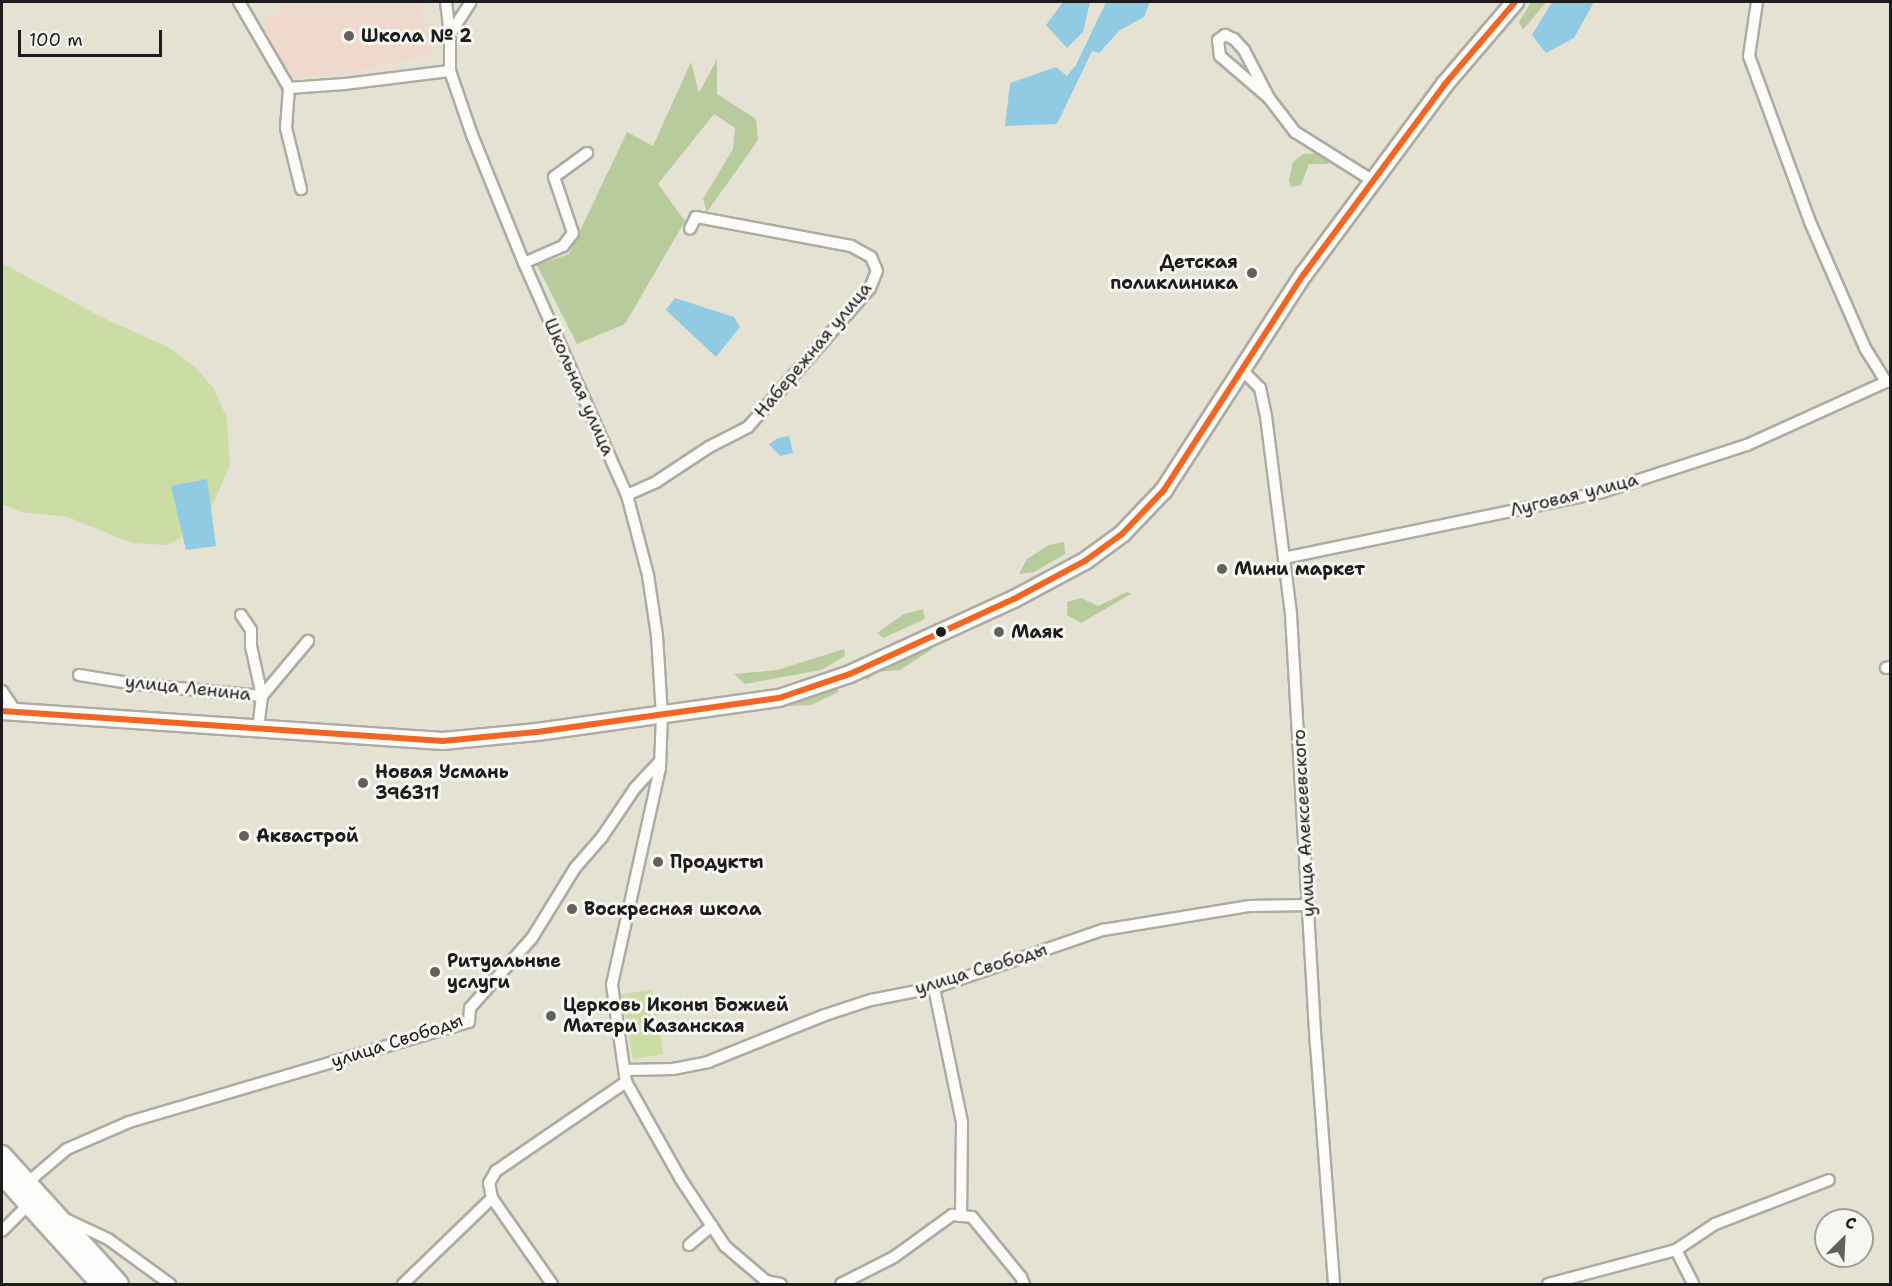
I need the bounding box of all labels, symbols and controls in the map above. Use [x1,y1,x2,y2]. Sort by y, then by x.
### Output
scale bar [21,18,165,56]
place label: Школа № 2 [361,25,472,47]
text: 100 m [29,28,83,52]
marker: Школа № 2 [342,29,356,43]
place label: Детская поликлиника [1110,252,1238,294]
marker: Детская поликлиника [1243,264,1261,282]
street label: Набережная улица [750,278,876,422]
street label: Школьная улица [539,315,619,459]
street label: Луговая улица [1508,469,1640,521]
place label: Мини маркет [1234,558,1365,580]
marker: Мини маркет [1215,562,1229,576]
place label: Маяк [1011,621,1064,643]
marker: Маяк [992,625,1006,639]
unlabelled marker [935,626,947,638]
street label: улица Ленина [124,671,252,705]
street label: улица Алексеевского [1288,729,1320,917]
place label: Новая Усмань 396311 [375,762,509,804]
marker: Новая Усмань 396311 [356,776,370,790]
place label: Аквастрой [256,825,359,847]
marker: Аквастрой [237,829,251,843]
place label: Продукты [670,851,764,873]
marker: Продукты [651,855,665,869]
place label: Воскресная школа [584,898,762,920]
marker: Воскресная школа [565,902,579,916]
street label: улица Свободы [912,939,1050,999]
place label: Ритуальные услуги [447,951,561,994]
marker: Ритуальные услуги [428,965,442,979]
place label: Церковь Иконы Божией Матери Казанская [563,995,789,1038]
marker: Церковь Иконы Божией Матери Казанская [544,1009,558,1023]
street label: улица Свободы [328,1010,466,1072]
north arrow [1814,1208,1874,1268]
text: С [1842,1211,1859,1235]

